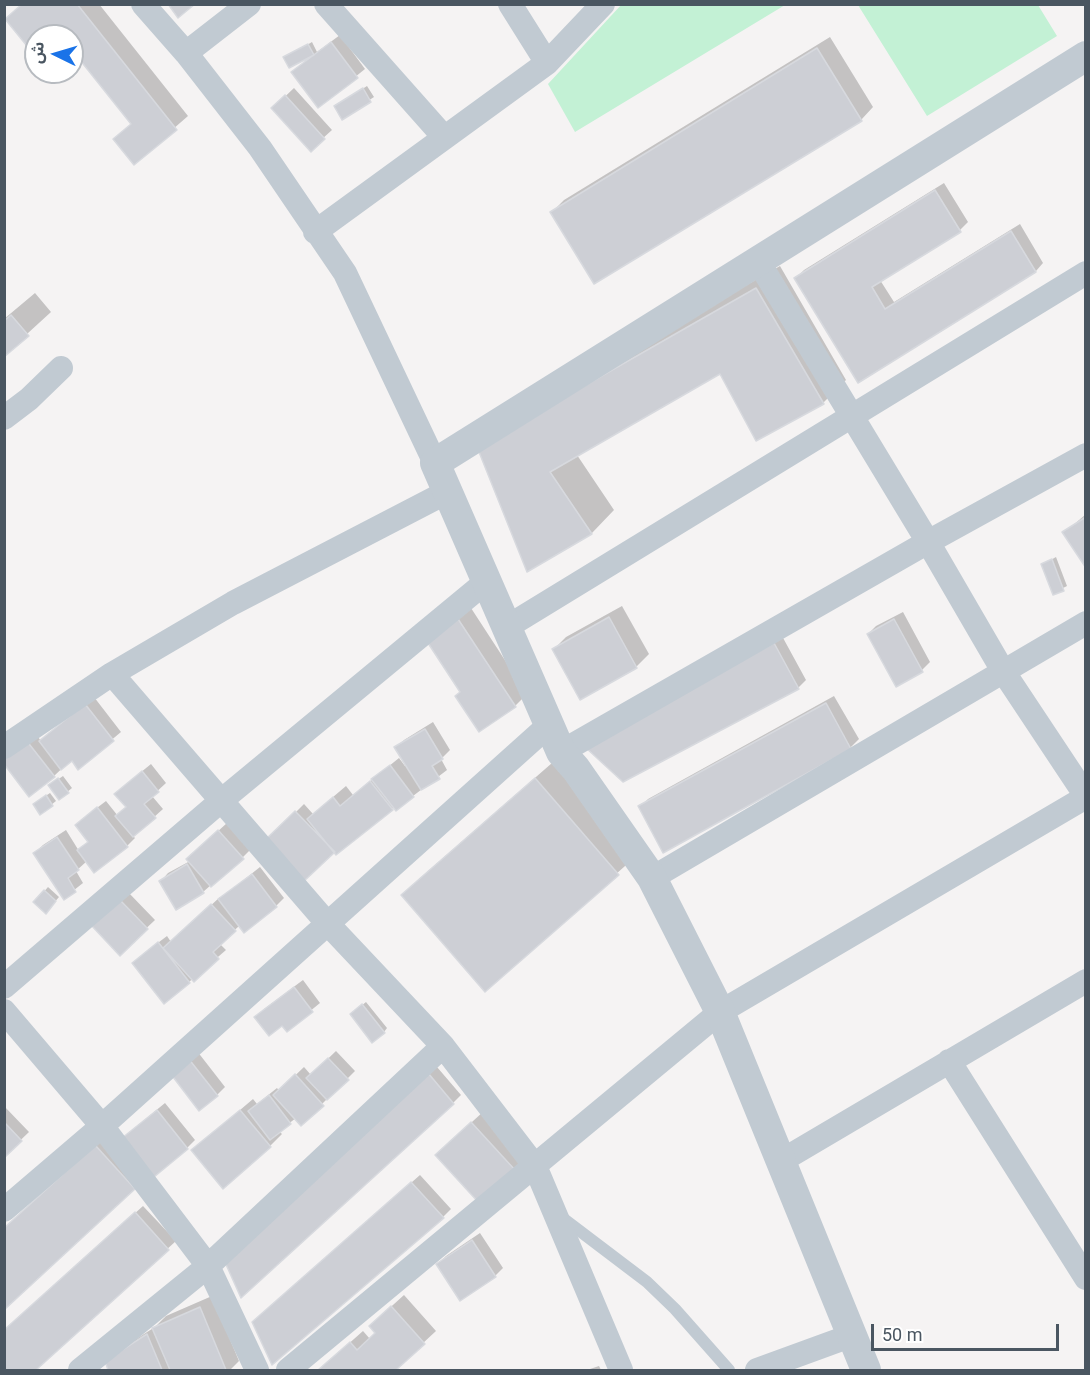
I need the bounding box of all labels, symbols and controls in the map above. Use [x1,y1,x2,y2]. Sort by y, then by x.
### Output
north arrow [24,24,84,84]
text: ش [27,41,48,64]
scale bar [874,1312,1062,1350]
text: 50 m [882,1324,922,1345]

